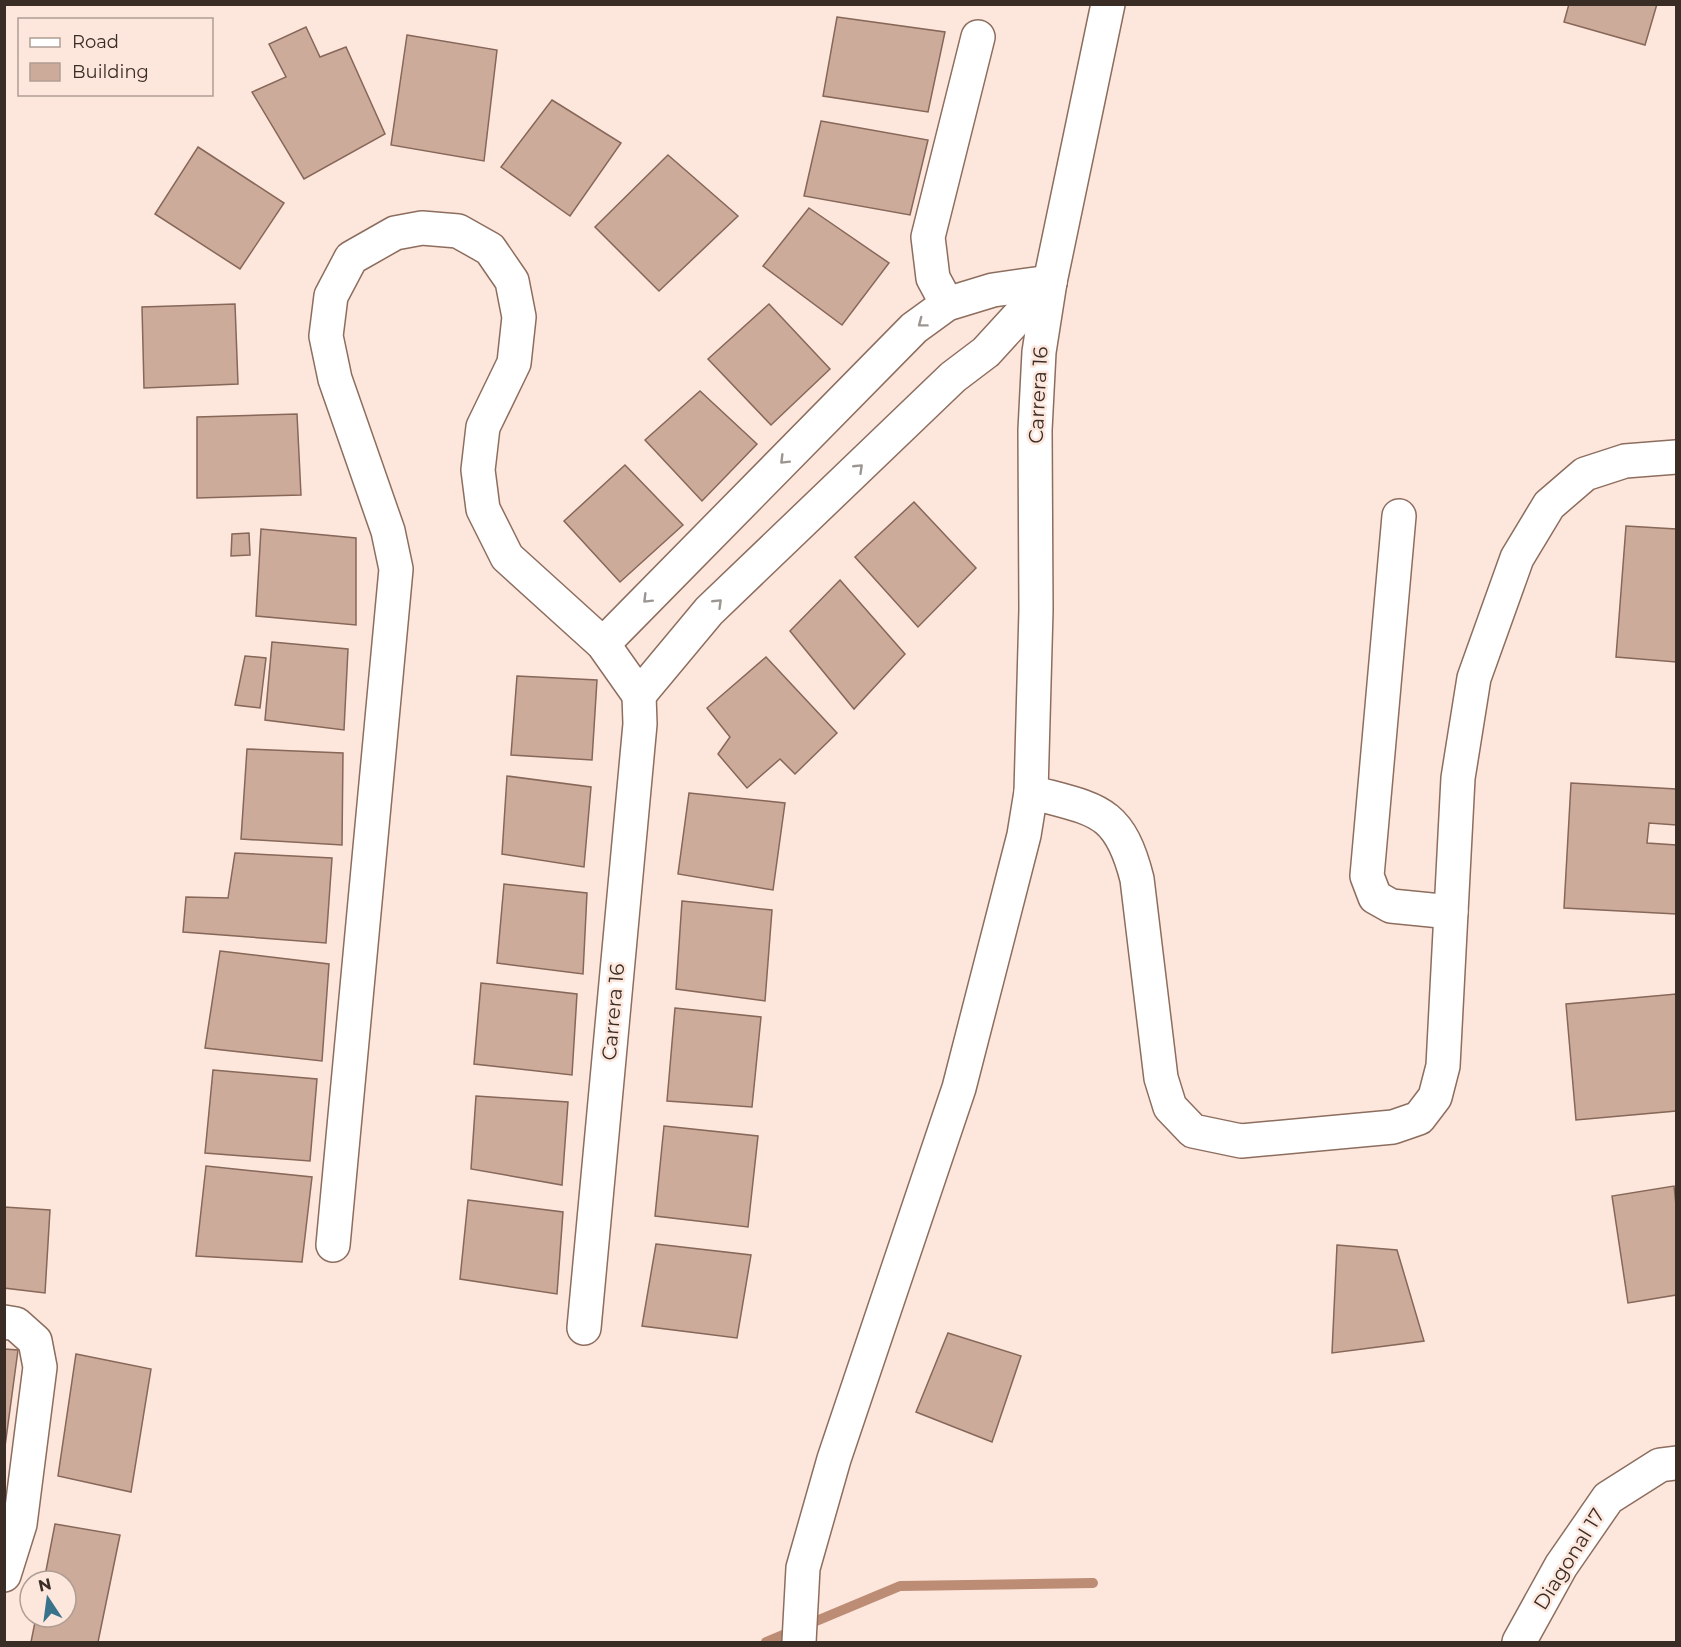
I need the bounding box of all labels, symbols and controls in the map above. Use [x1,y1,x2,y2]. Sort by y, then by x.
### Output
legend [18,18,213,96]
text: Road [72,31,119,53]
text: Building [72,61,149,83]
one-way arrow [917,315,928,326]
street label: Carrera 16 [1023,346,1053,444]
one-way arrow [780,453,791,464]
one-way arrow [852,464,863,475]
one-way arrow [643,592,654,603]
one-way arrow [711,599,722,610]
street label: Carrera 16 [597,963,629,1061]
street label: Diagonal 17 [1528,1504,1610,1614]
north arrow [18,1569,78,1629]
text: N [36,1574,53,1596]

